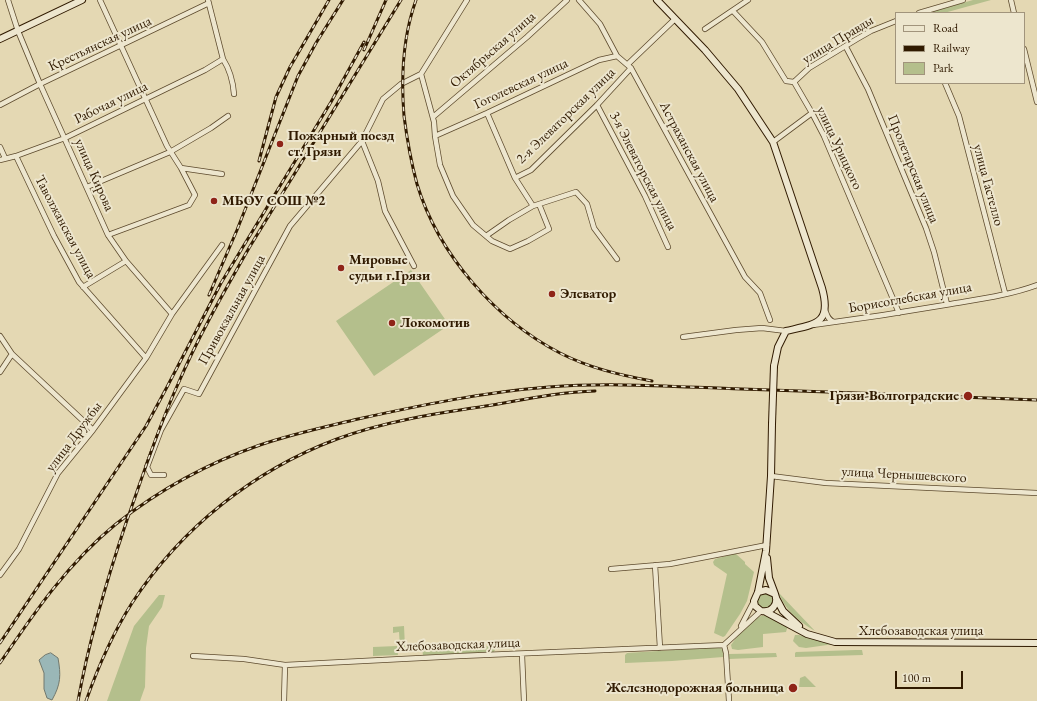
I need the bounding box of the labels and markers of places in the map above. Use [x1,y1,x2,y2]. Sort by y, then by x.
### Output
place label: Пожарный поезд ст. Грязи [288,128,394,160]
marker: Пожарный поезд ст. Грязи [275,139,285,149]
place label: МБОУ СОШ №2 [222,193,325,209]
marker: МБОУ СОШ №2 [209,196,219,206]
place label: Мировые судьи г.Грязи [349,252,430,284]
marker: Мировые судьи г.Грязи [336,263,346,273]
place label: Элеватор [560,286,616,302]
marker: Элеватор [547,289,557,299]
place label: Локомотив [400,315,470,331]
marker: Локомотив [387,318,397,328]
place label: Грязи-Волгоградские [829,388,959,404]
marker: Грязи-Волгоградские [962,390,974,402]
place label: Железнодорожная больница [606,680,784,696]
marker: Железнодорожная больница [787,682,799,694]

